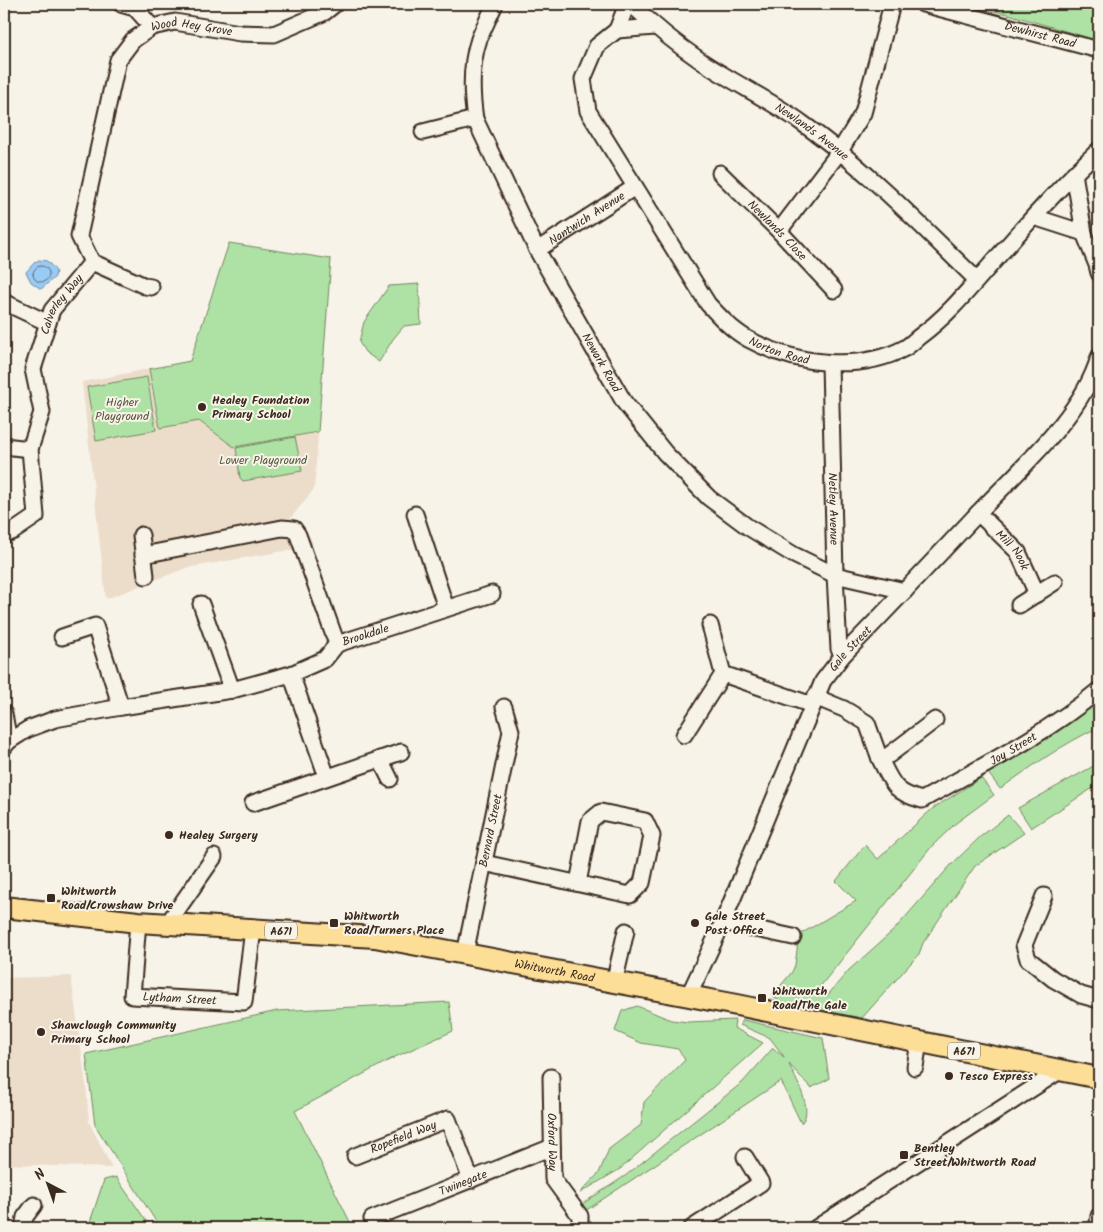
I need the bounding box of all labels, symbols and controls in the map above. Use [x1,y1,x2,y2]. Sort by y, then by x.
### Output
street label: Wood Hey Grove [149,13,234,42]
street label: Dewhirst Road [1002,17,1079,54]
street label: Newlands Avenue [771,98,853,166]
street label: Nantwich Avenue [545,186,629,250]
street label: Newlands Close [743,196,812,266]
street label: Calverley Way [36,270,88,337]
street label: Newark Road [576,330,626,397]
street label: Norton Road [745,332,812,370]
place label: Healey Foundation Primary School [212,391,310,424]
park label: Higher Playground [95,393,150,426]
marker: Healey Foundation Primary School [196,401,208,413]
park label: Lower Playground [219,451,308,470]
street label: Netley Avenue [823,473,843,546]
street label: Mill Nook [990,526,1034,574]
street label: Brookdale [340,619,392,652]
street label: Gale Street [824,621,877,676]
street label: Joy Street [986,728,1041,771]
street label: Bernard Street [474,792,508,869]
place label: Healey Surgery [179,826,258,845]
marker: Healey Surgery [163,829,175,841]
place label: Whitworth Road/Crowshaw Drive [61,882,174,915]
marker: Whitworth Road/Crowshaw Drive [45,892,57,904]
place label: Whitworth Road/Turners Place [344,907,444,940]
place label: Gale Street Post Office [705,907,766,940]
marker: Whitworth Road/Turners Place [328,917,340,929]
marker: Gale Street Post Office [689,917,701,929]
road number: A671 [265,922,297,939]
street label: Whitworth Road [513,954,597,988]
place label: Whitworth Road/The Gale [772,982,847,1015]
street label: Lytham Street [142,988,217,1011]
marker: Whitworth Road/The Gale [756,992,768,1004]
place label: Shawclough Community Primary School [51,1016,177,1049]
marker: Shawclough Community Primary School [35,1026,47,1038]
road number: A671 [948,1042,980,1060]
place label: Tesco Express [959,1067,1034,1086]
marker: Tesco Express [943,1070,955,1082]
street label: Oxford Way [542,1113,562,1171]
street label: Ropefield Way [368,1115,440,1159]
place label: Bentley Street/Whitworth Road [914,1139,1037,1172]
marker: Bentley Street/Whitworth Road [898,1149,910,1161]
north arrow [22,1160,72,1210]
text: N [30,1164,51,1186]
street label: Twinegate [436,1165,491,1201]

